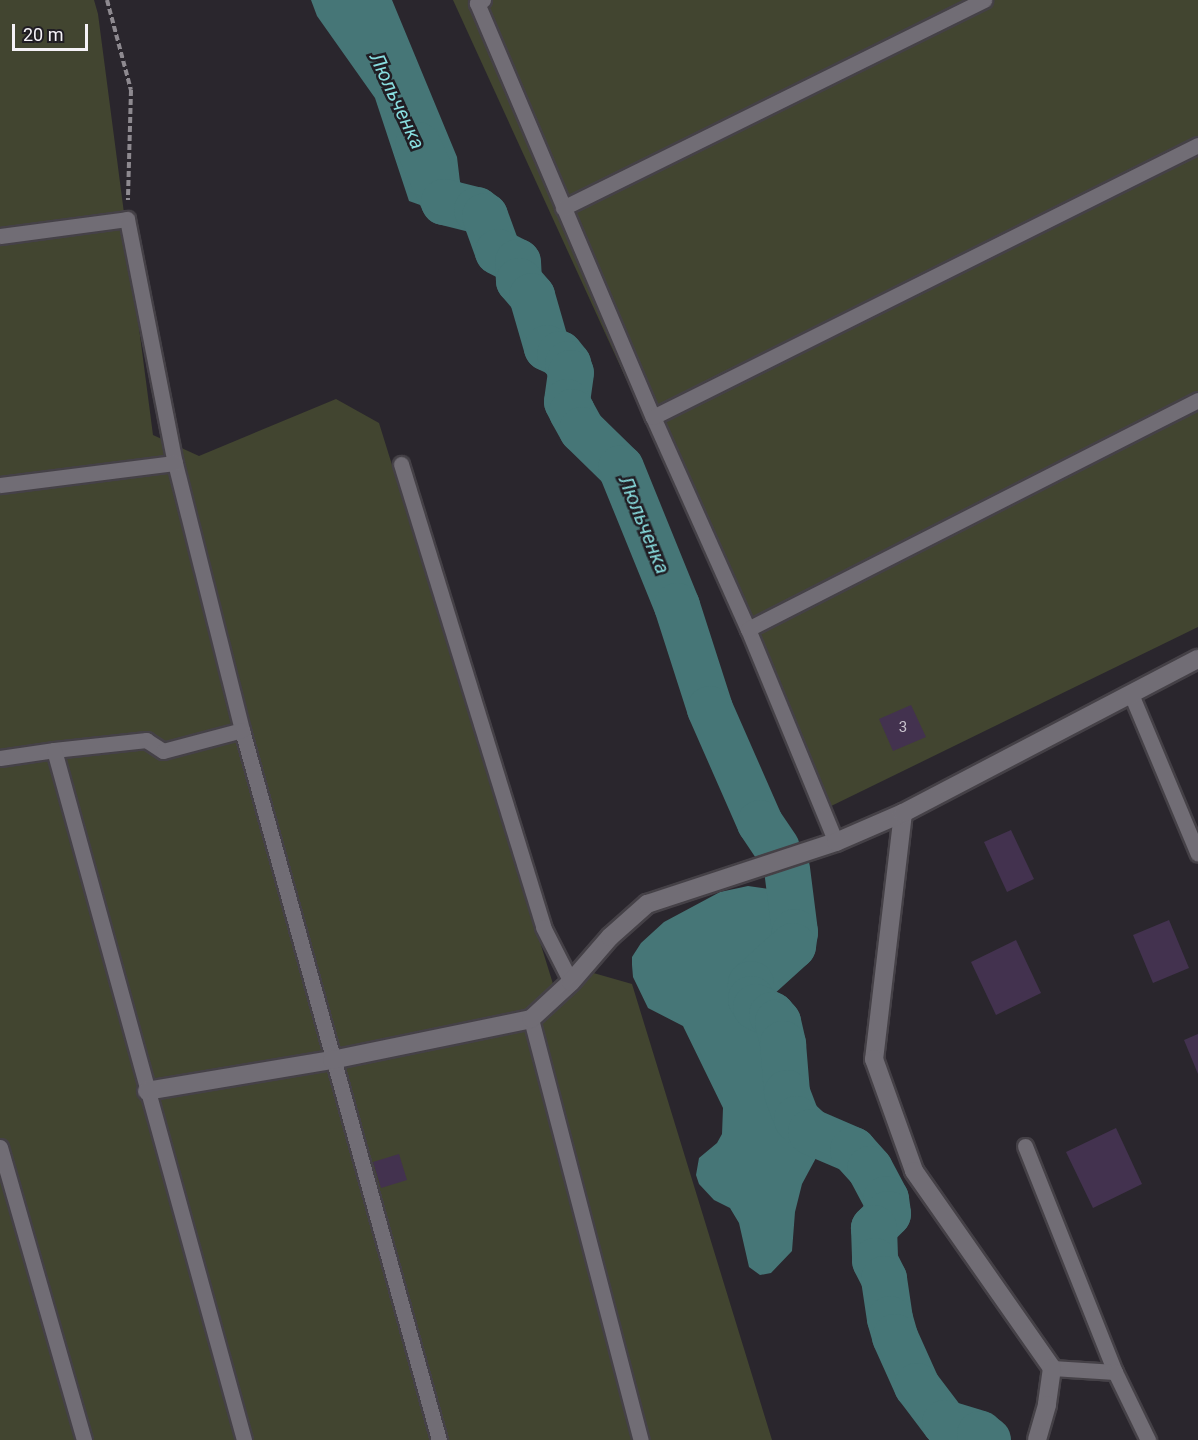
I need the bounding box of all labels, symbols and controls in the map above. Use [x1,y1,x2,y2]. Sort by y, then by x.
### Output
scale bar [15,12,92,50]
text: 20 m [23,24,63,45]
water label: Люльченка [364,49,430,153]
water label: Люльченка [613,472,675,578]
house number: 3 [899,719,907,737]

